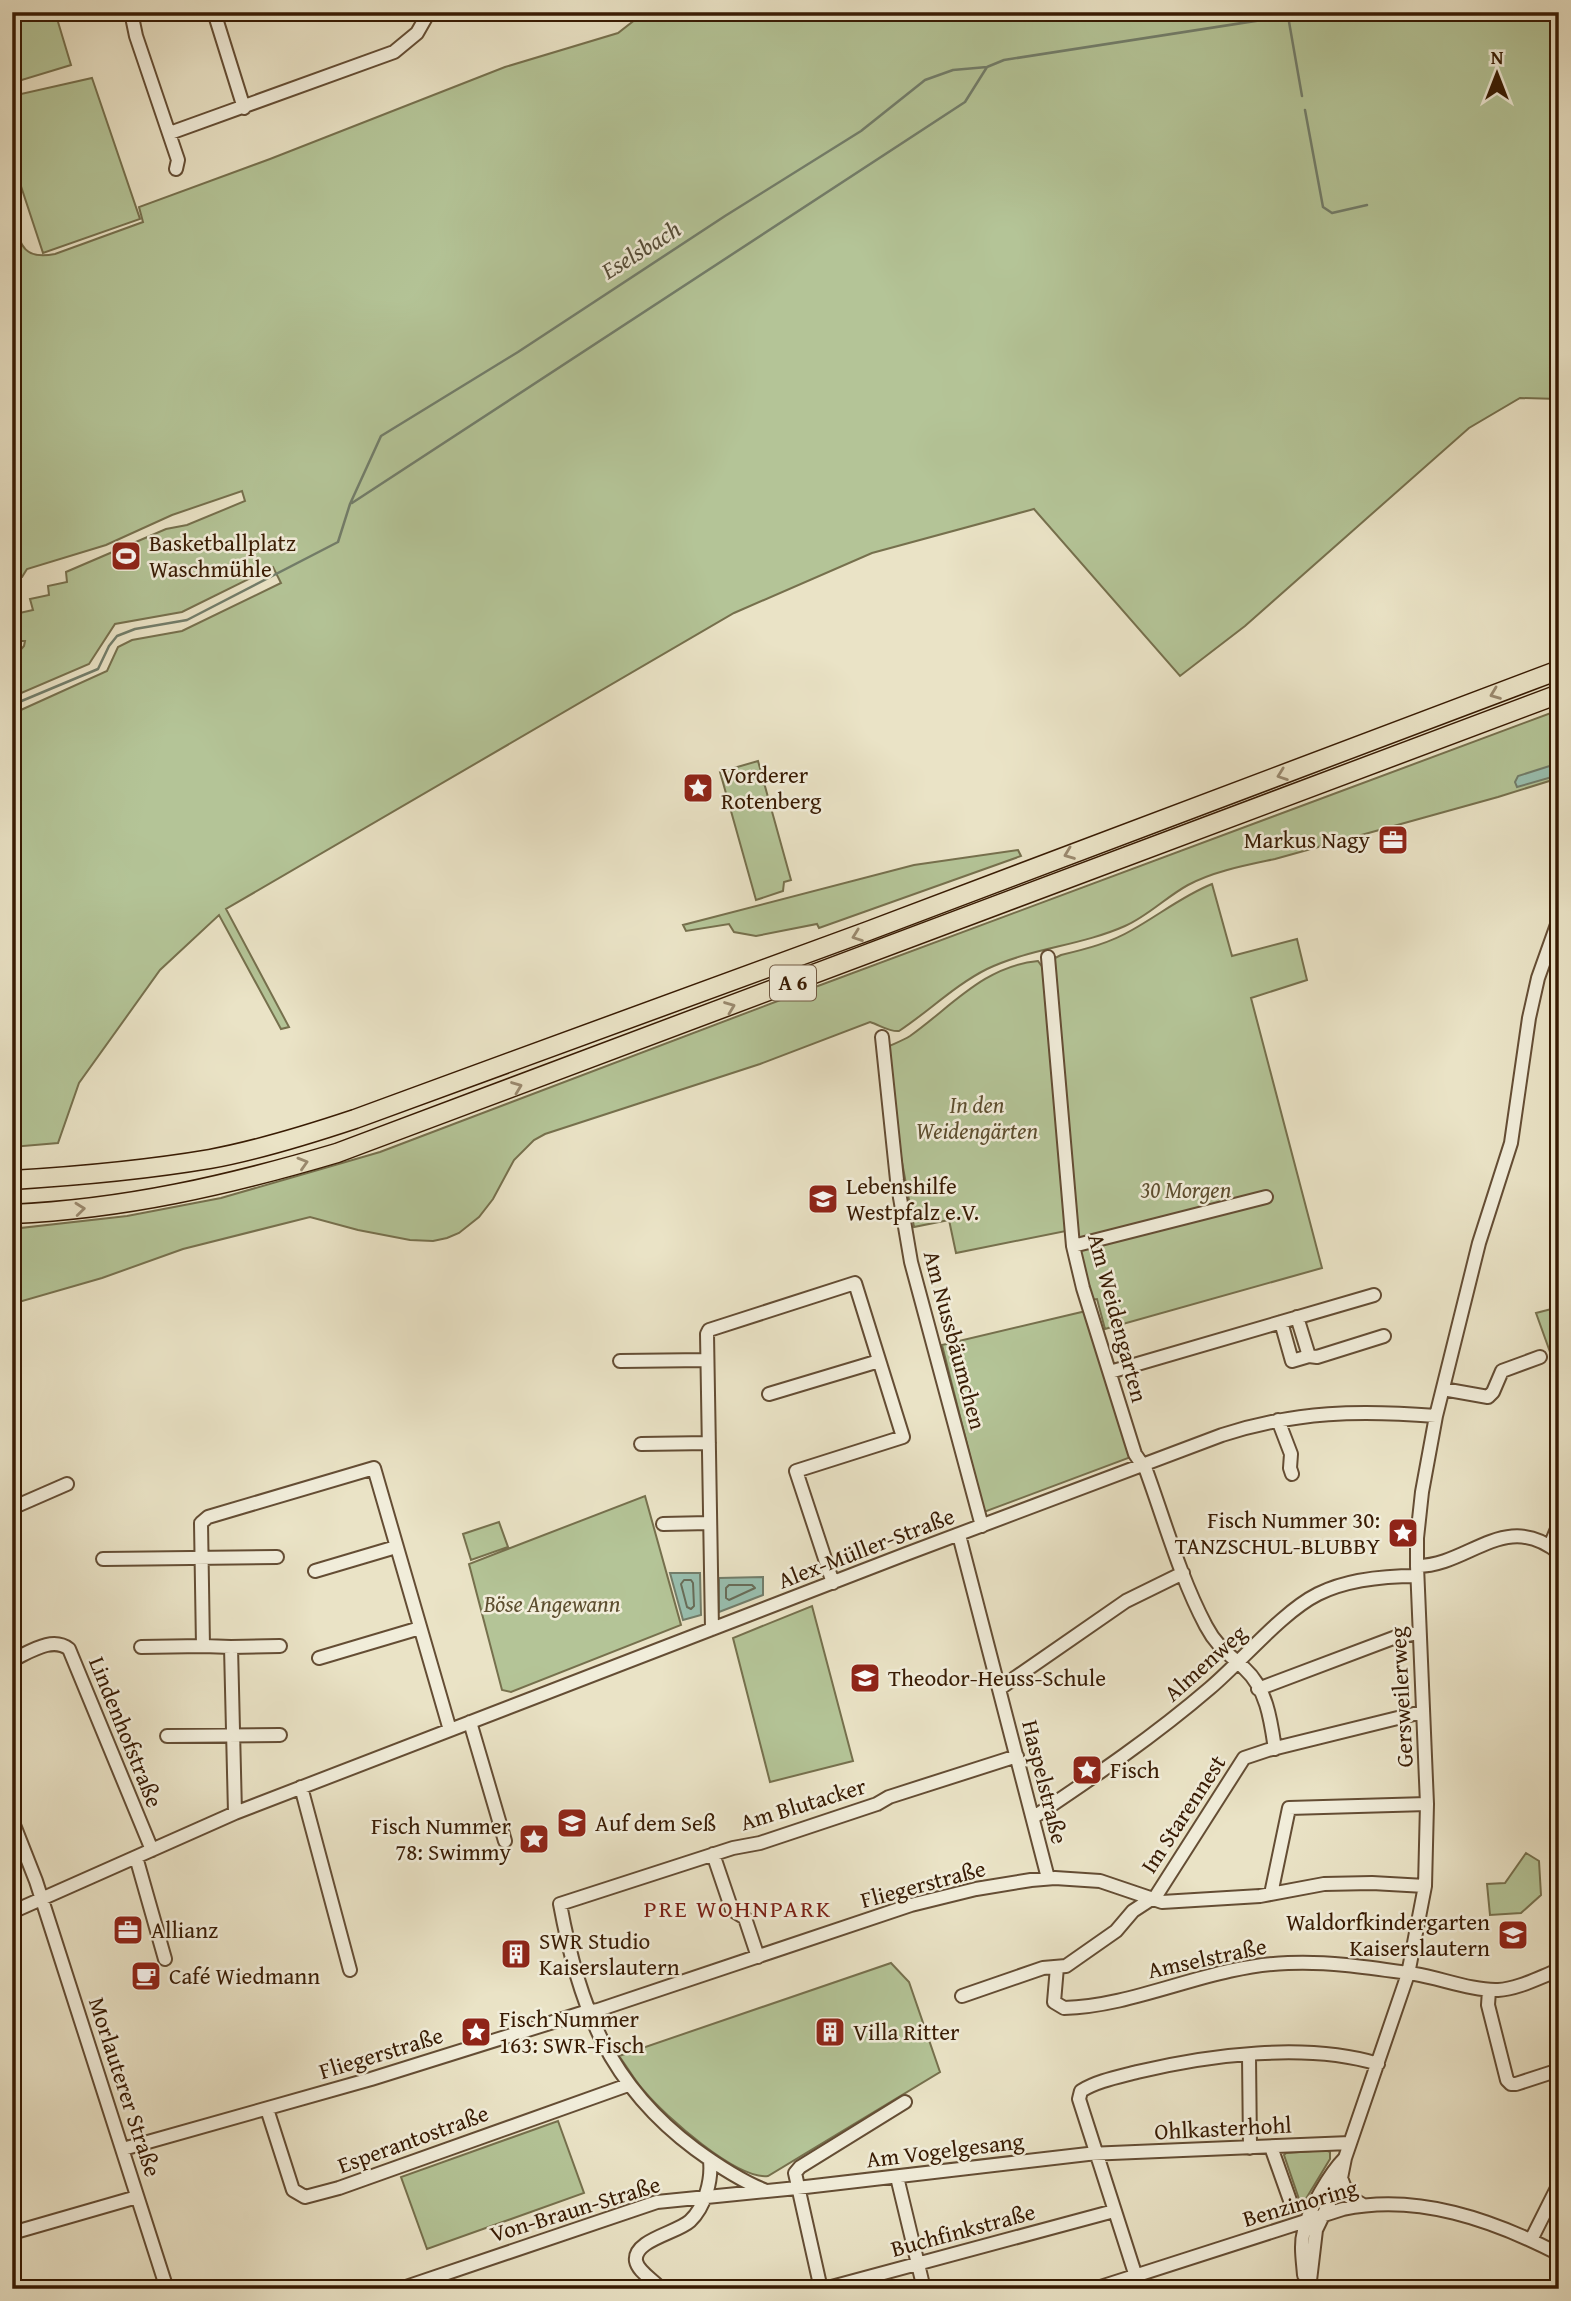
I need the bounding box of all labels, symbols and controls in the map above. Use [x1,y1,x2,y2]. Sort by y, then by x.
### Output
north arrow [1462,38,1532,108]
text: N [1491,43,1504,71]
water label: Eselsbach [593,211,687,288]
place label: Basketballplatz Waschmühle [149,526,296,585]
sports icon: Basketballplatz Waschmühle [109,539,143,573]
one-way arrow [1490,686,1502,700]
place label: Vorderer Rotenberg [721,758,822,817]
one-way arrow [1277,766,1289,780]
place icon: Vorderer Rotenberg [681,771,715,805]
place label: Markus Nagy [1244,823,1371,856]
office icon: Markus Nagy [1376,823,1410,857]
one-way arrow [1064,846,1076,860]
one-way arrow [851,927,863,941]
road number: A 6 [770,965,816,1000]
one-way arrow [723,1001,735,1015]
one-way arrow [510,1081,523,1095]
park label: In den Weidengärten [916,1088,1038,1147]
one-way arrow [296,1157,308,1172]
place label: Lebenshilfe Westpfalz e.V. [846,1169,979,1228]
park label: 30 Morgen [1140,1173,1232,1206]
school or university icon: Lebenshilfe Westpfalz e.V. [806,1182,840,1216]
one-way arrow [75,1202,86,1217]
street label: Am Weidengarten [1080,1230,1157,1406]
street label: Am Nussbäumchen [916,1247,995,1433]
street label: Alex-Müller-Straße [773,1499,959,1596]
place label: Fisch Nummer 30: TANZSCHUL-BLUBBY [1175,1503,1380,1562]
place icon: Fisch Nummer 30: TANZSCHUL-BLUBBY [1386,1516,1420,1550]
park label: Böse Angewann [483,1587,621,1620]
street label: Almenweg [1156,1616,1254,1709]
street label: Gersweilerweg [1380,1625,1421,1768]
street label: Lindenhofstraße [81,1651,172,1812]
school or university icon: Theodor-Heuss-Schule [848,1661,882,1695]
place label: Theodor-Heuss-Schule [888,1661,1106,1694]
street label: Haspelstraße [1014,1716,1077,1847]
street label: Im Starennest [1132,1748,1233,1879]
place icon: Fisch [1070,1753,1104,1787]
place label: Fisch [1110,1753,1160,1786]
street label: Am Blutacker [736,1769,870,1838]
school or university icon: Auf dem Seß [555,1806,589,1840]
place label: Auf dem Seß [595,1806,716,1839]
place label: Fisch Nummer 78: Swimmy [371,1809,512,1868]
place icon: Fisch Nummer 78: Swimmy [517,1822,551,1856]
street label: Fliegerstraße [857,1851,989,1916]
district label: PRE WOHNPARK [644,1891,832,1926]
place label: Waldorfkindergarten Kaiserslautern [1286,1905,1490,1964]
office icon: Allianz [111,1913,145,1947]
place label: Allianz [151,1913,218,1946]
school or university icon: Waldorfkindergarten Kaiserslautern [1496,1918,1530,1952]
place label: SWR Studio Kaiserslautern [539,1924,680,1983]
street label: Amselstraße [1144,1929,1269,1986]
building icon: SWR Studio Kaiserslautern [499,1937,533,1971]
cafe icon: Café Wiedmann [129,1959,163,1993]
place label: Café Wiedmann [169,1959,320,1992]
street label: Morlauterer Straße [81,1993,170,2181]
place label: Fisch Nummer 163: SWR-Fisch [499,2002,644,2061]
place icon: Fisch Nummer 163: SWR-Fisch [459,2015,493,2049]
building icon: Villa Ritter [813,2015,847,2049]
place label: Villa Ritter [853,2015,960,2048]
street label: Fliegerstraße [315,2018,447,2087]
street label: Esperantostraße [333,2096,493,2181]
street label: Ohlkasterhohl [1153,2107,1292,2148]
street label: Am Vogelgesang [864,2123,1026,2176]
street label: Von-Braun-Straße [486,2167,664,2250]
street label: Benzinoring [1238,2170,1362,2235]
street label: Buchfinkstraße [887,2194,1039,2265]

